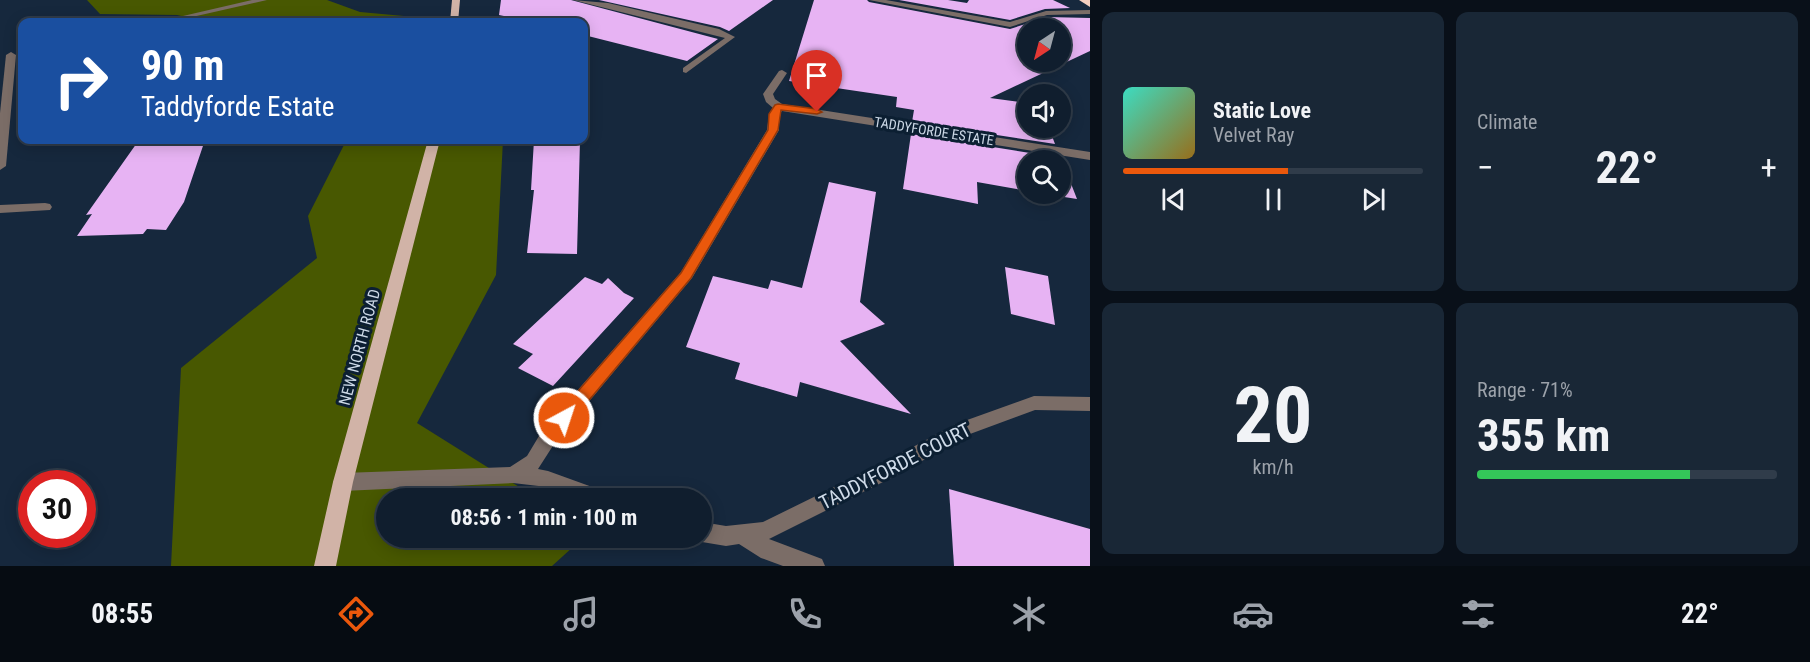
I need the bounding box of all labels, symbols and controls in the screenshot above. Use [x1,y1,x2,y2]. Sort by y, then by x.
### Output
north arrow [1017,18,1071,72]
map controls [1017,18,1071,204]
text: 90 m [141,41,224,90]
icon: right [42,42,120,120]
pin [791,50,842,112]
icon: arrive [800,59,833,92]
button: sound [1017,84,1071,138]
text: Taddyforde Estate [141,91,334,123]
text: Static Love [1213,98,1311,123]
text: Climate [1477,110,1537,134]
street label: TADDYFORDE ESTATE [873,114,995,148]
text: Velvet Ray [1213,123,1294,147]
text: 22° [1596,141,1659,194]
text: − [1477,148,1494,187]
text: + [1761,148,1777,187]
button: search [1017,150,1071,204]
icon: previous [1157,183,1190,216]
icon: pause [1257,183,1290,216]
icon: next [1357,183,1390,216]
street label: NEW NORTH ROAD [335,287,384,407]
text: 20 [1234,370,1312,461]
text: Range · 71% [1477,378,1573,402]
position arrow [532,386,596,450]
text: 355 km [1477,409,1610,462]
street label: TADDYFORDE COURT [815,417,975,515]
text: km/h [1252,455,1294,479]
speed limit sign: 30 [18,470,96,548]
text: 08:56 · 1 min · 100 m [451,505,637,530]
icon: directions [335,593,377,635]
icon: music [560,593,602,635]
icon: phone [784,593,826,635]
icon: climate [1008,593,1050,635]
icon: car [1232,593,1274,635]
icon: filters [1457,593,1499,635]
text: 08:55 [91,598,153,630]
text: 22° [1681,598,1719,630]

